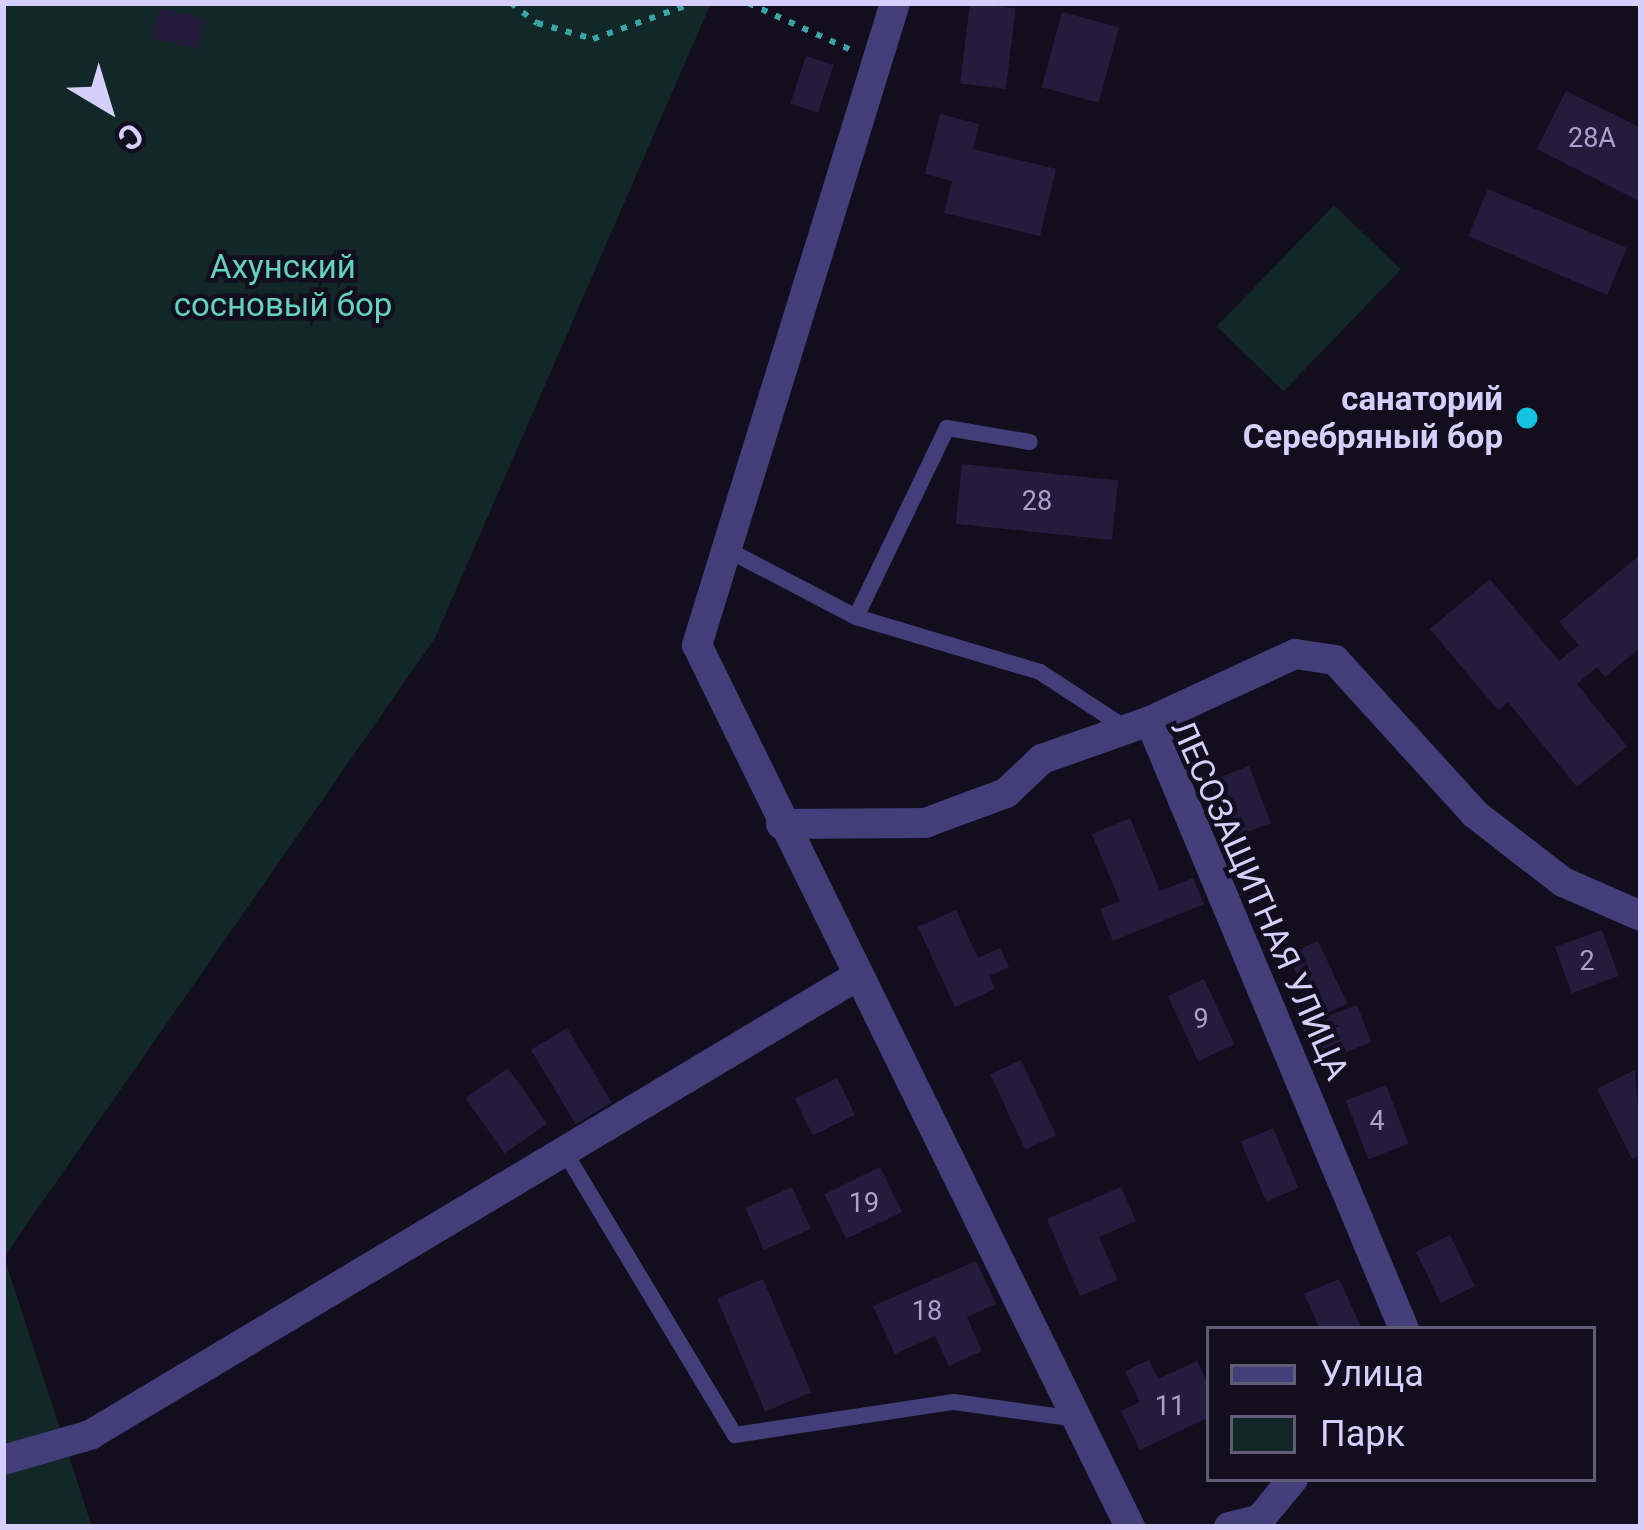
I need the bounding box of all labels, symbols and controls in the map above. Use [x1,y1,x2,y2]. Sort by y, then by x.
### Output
north arrow [48,48,168,168]
text: С [110,115,151,159]
house number: 28А [1568,123,1616,155]
park label: Ахунский сосновый бор [174,247,392,325]
place label: санаторий Серебряный бор [1243,379,1503,457]
marker: санаторий Серебряный бор [1514,405,1540,431]
house number: 28 [1022,486,1052,518]
street label: ЛЕСОЗАЩИТНАЯ УЛИЦА [1163,714,1357,1086]
house number: 2 [1579,946,1595,978]
house number: 9 [1193,1004,1209,1036]
house number: 4 [1369,1106,1385,1138]
house number: 19 [849,1188,879,1220]
house number: 18 [912,1296,942,1328]
legend [1206,1326,1596,1482]
text: Улица [1320,1353,1424,1395]
house number: 11 [1155,1391,1185,1423]
text: Парк [1320,1413,1405,1455]

